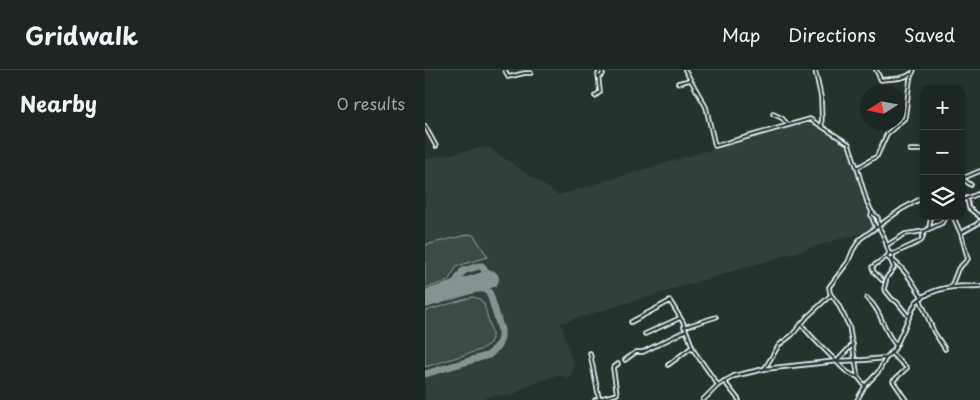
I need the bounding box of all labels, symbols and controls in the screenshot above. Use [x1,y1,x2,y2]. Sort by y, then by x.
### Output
text: Gridwalk [25,17,138,53]
text: Map [722,21,760,48]
text: Directions [788,21,876,48]
text: Saved [904,21,955,48]
north arrow [860,85,905,130]
map controls [920,85,965,220]
button: + [920,85,965,130]
text: Nearby [20,87,97,119]
text: 0 results [337,91,405,115]
button: − [920,130,965,175]
button: layers [920,175,965,220]

